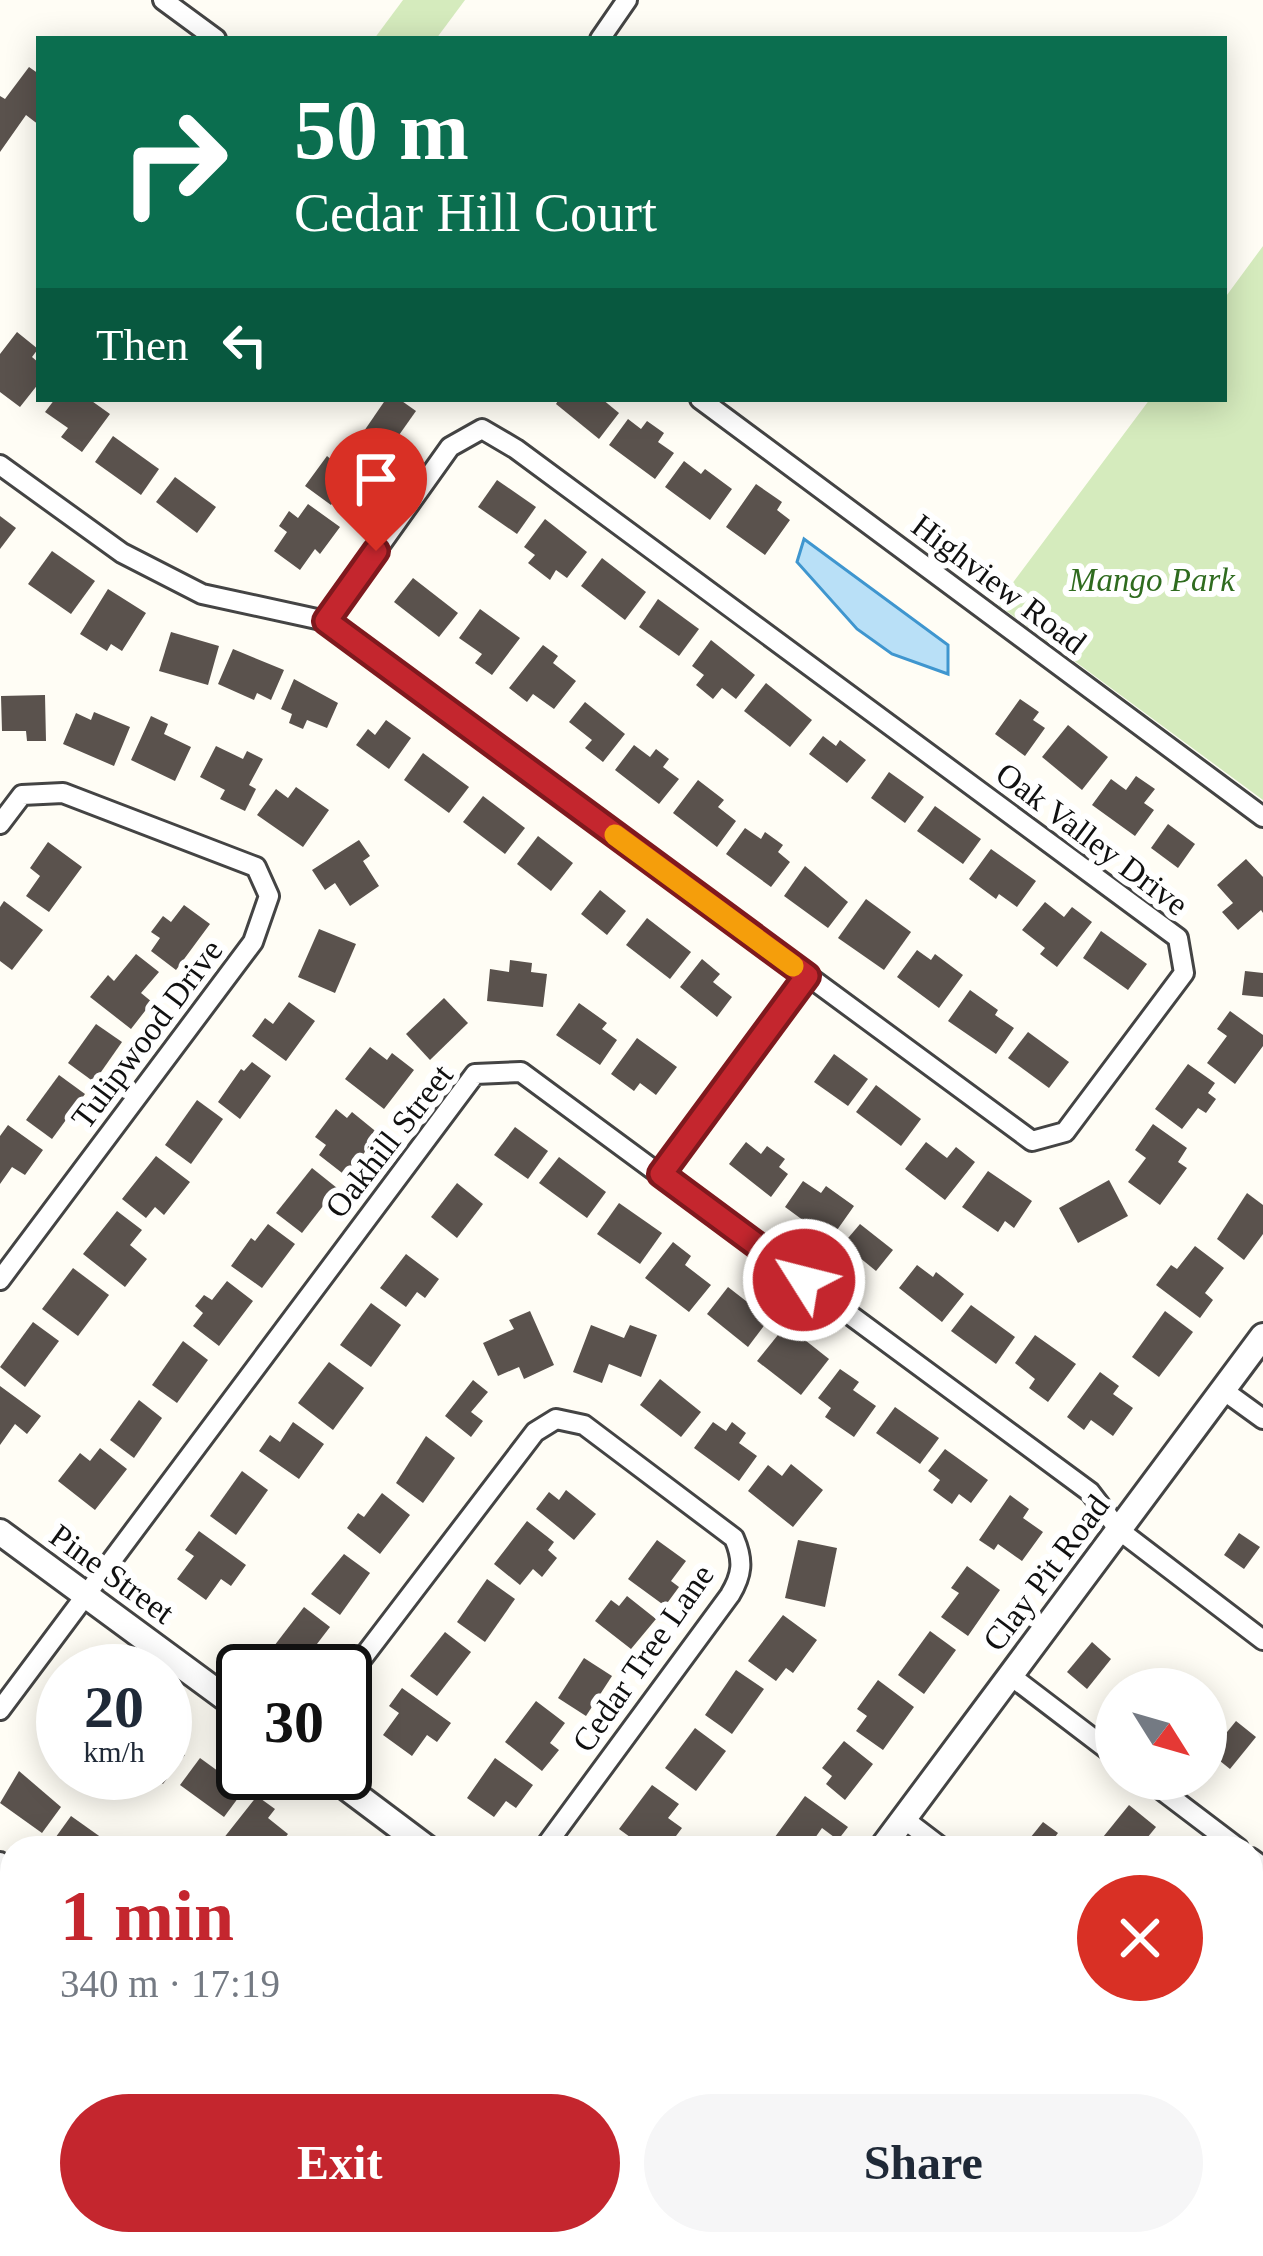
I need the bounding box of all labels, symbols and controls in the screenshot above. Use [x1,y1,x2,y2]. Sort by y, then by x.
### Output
icon: right [96,84,252,240]
text: 50 m [294,84,469,177]
text: Cedar Hill Court [294,183,657,243]
icon: left [212,312,278,378]
text: Then [96,320,188,370]
pin [325,428,427,551]
icon: arrive [343,446,409,512]
street label: Highview Road [905,507,1093,661]
park label: Mango Park [1068,562,1236,598]
street label: Oak Valley Drive [989,755,1195,923]
street label: Tulipwood Drive [64,932,230,1136]
street label: Oakhill Street [318,1057,460,1225]
position arrow [741,1217,867,1343]
street label: Clay Pit Road [976,1488,1116,1658]
street label: Pine Street [43,1517,181,1631]
street label: Cedar Tree Lane [565,1558,721,1758]
speed limit sign: 30 [216,1644,372,1800]
north arrow [1095,1668,1227,1800]
map controls [1095,1668,1227,1800]
text: 20 [84,1674,144,1740]
text: km/h [83,1735,145,1768]
button: close [1077,1875,1203,2001]
text: 1 min [60,1876,234,1956]
text: 340 m · 17:19 [60,1962,280,2005]
button: Exit [60,2094,620,2232]
button: Share [644,2094,1203,2232]

